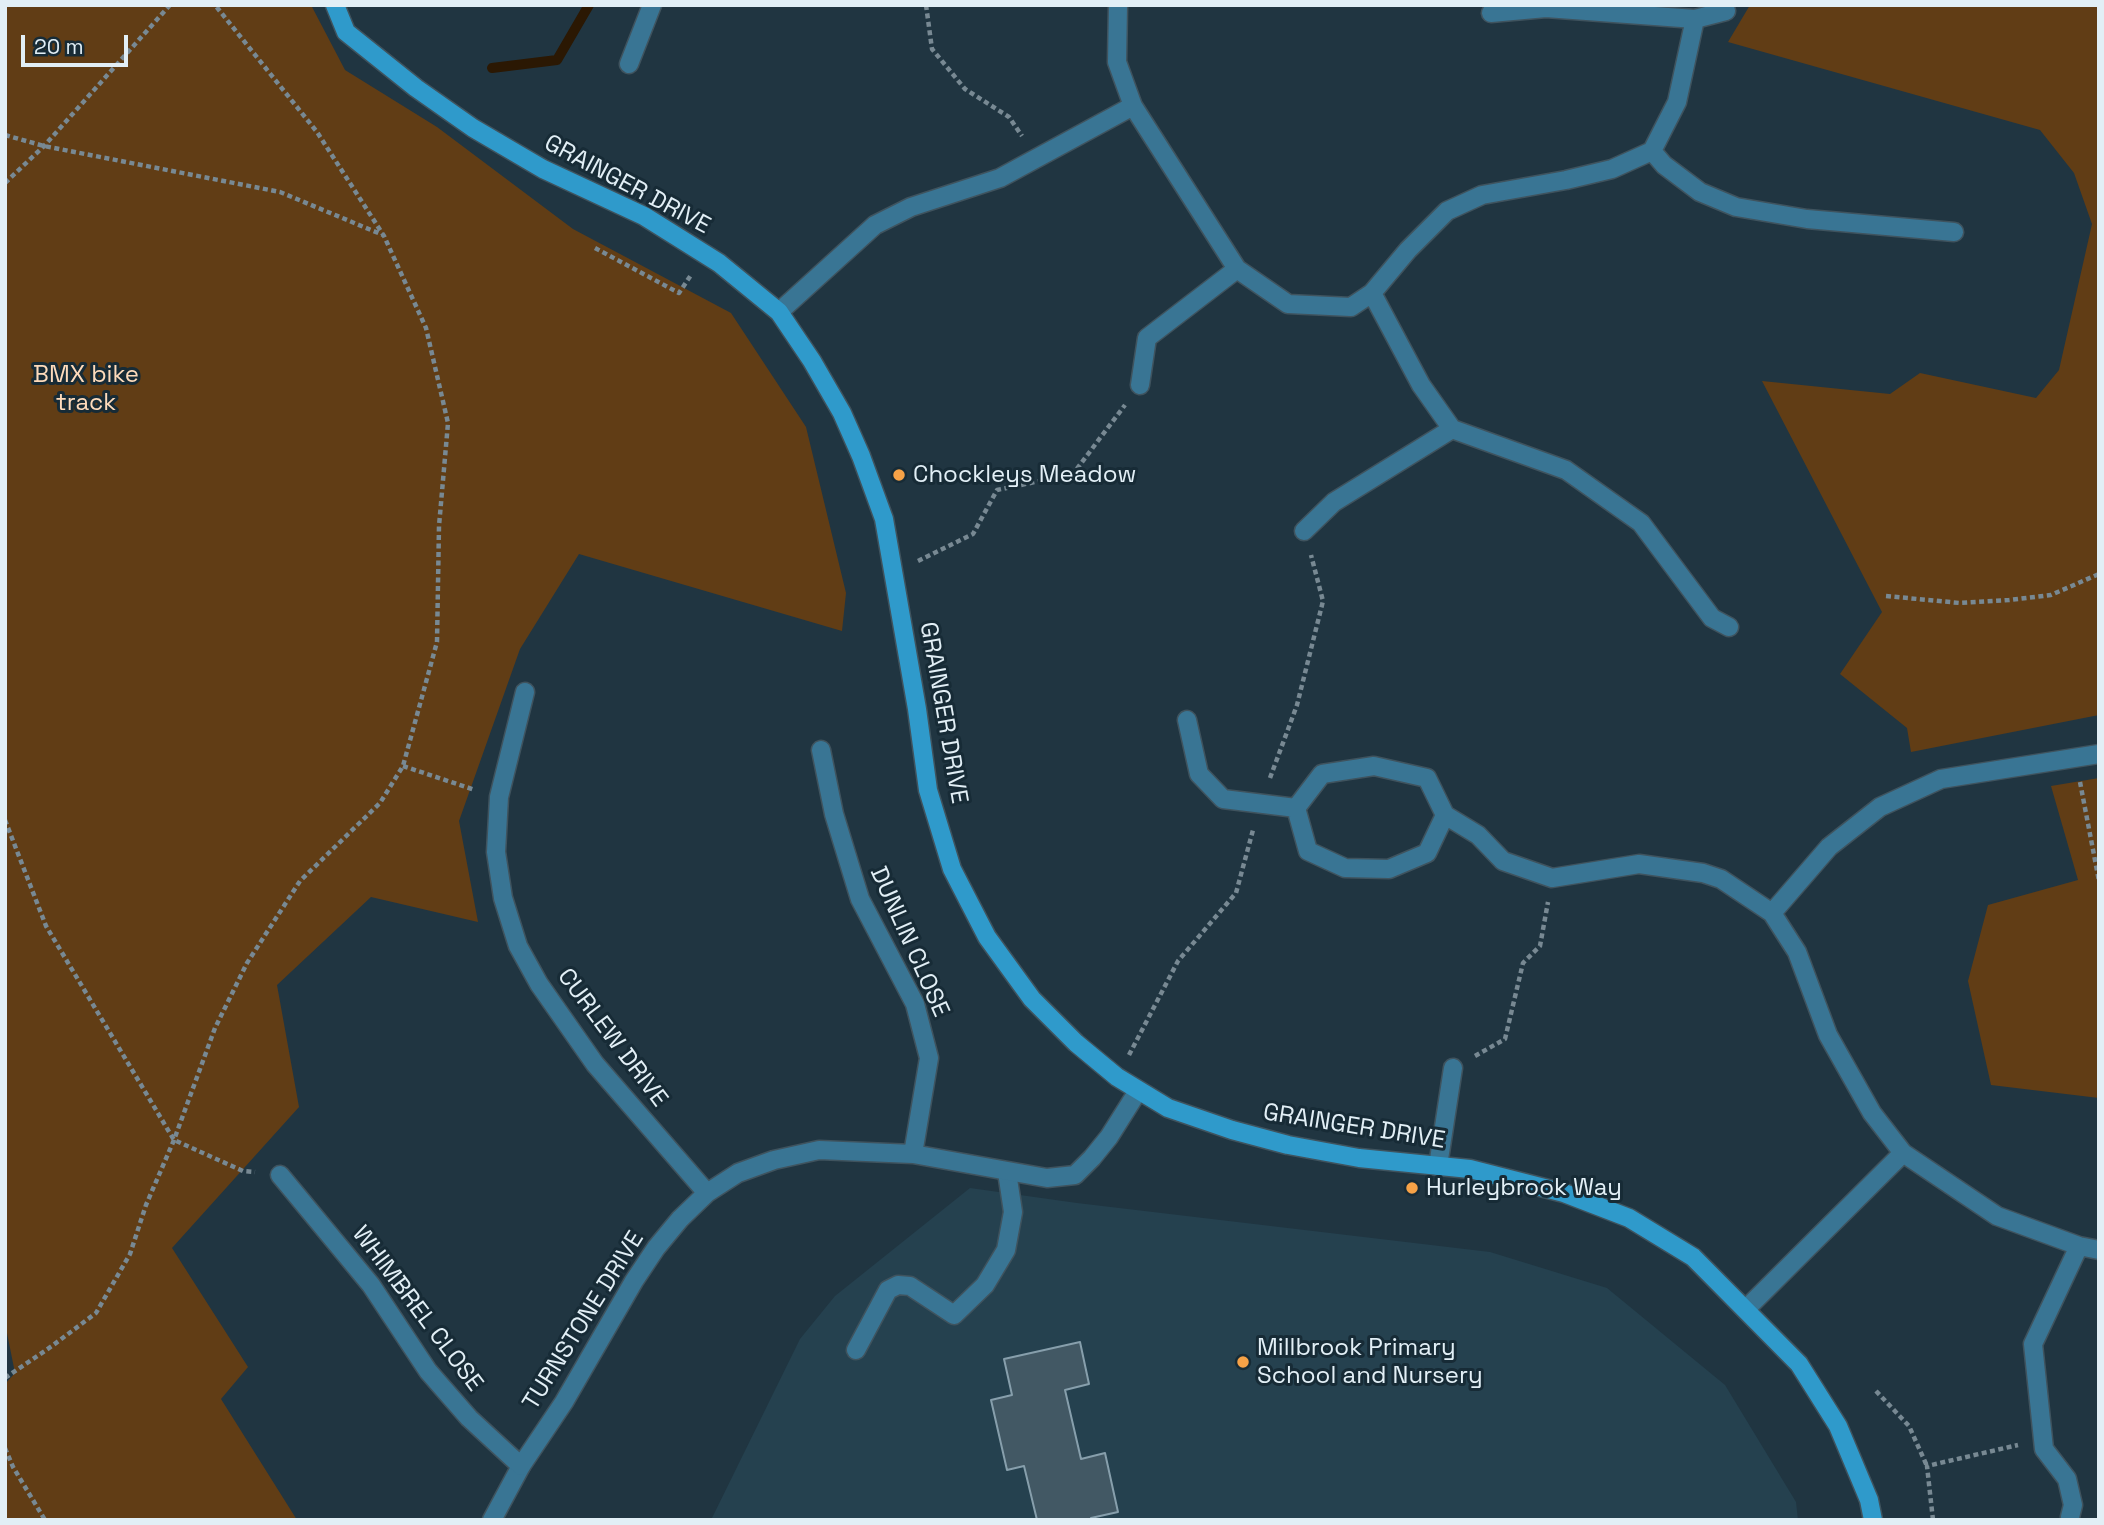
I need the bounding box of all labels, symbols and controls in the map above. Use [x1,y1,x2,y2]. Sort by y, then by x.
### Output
scale bar [24,21,131,65]
text: 20 m [34,33,84,60]
street label: GRAINGER DRIVE [539,129,715,241]
park label: BMX bike track [33,361,139,417]
place label: Chockleys Meadow [913,461,1137,489]
marker: Chockleys Meadow [891,467,907,483]
street label: GRAINGER DRIVE [913,620,973,806]
street label: DUNLIN CLOSE [863,863,955,1021]
street label: CURLEW DRIVE [551,963,673,1113]
street label: GRAINGER DRIVE [1261,1098,1447,1156]
place label: Hurleybrook Way [1426,1174,1622,1202]
marker: Hurleybrook Way [1404,1180,1420,1196]
street label: WHIMBREL CLOSE [345,1221,489,1397]
street label: TURNSTONE DRIVE [517,1226,651,1416]
place label: Millbrook Primary School and Nursery [1257,1334,1483,1390]
marker: Millbrook Primary School and Nursery [1235,1354,1251,1370]

